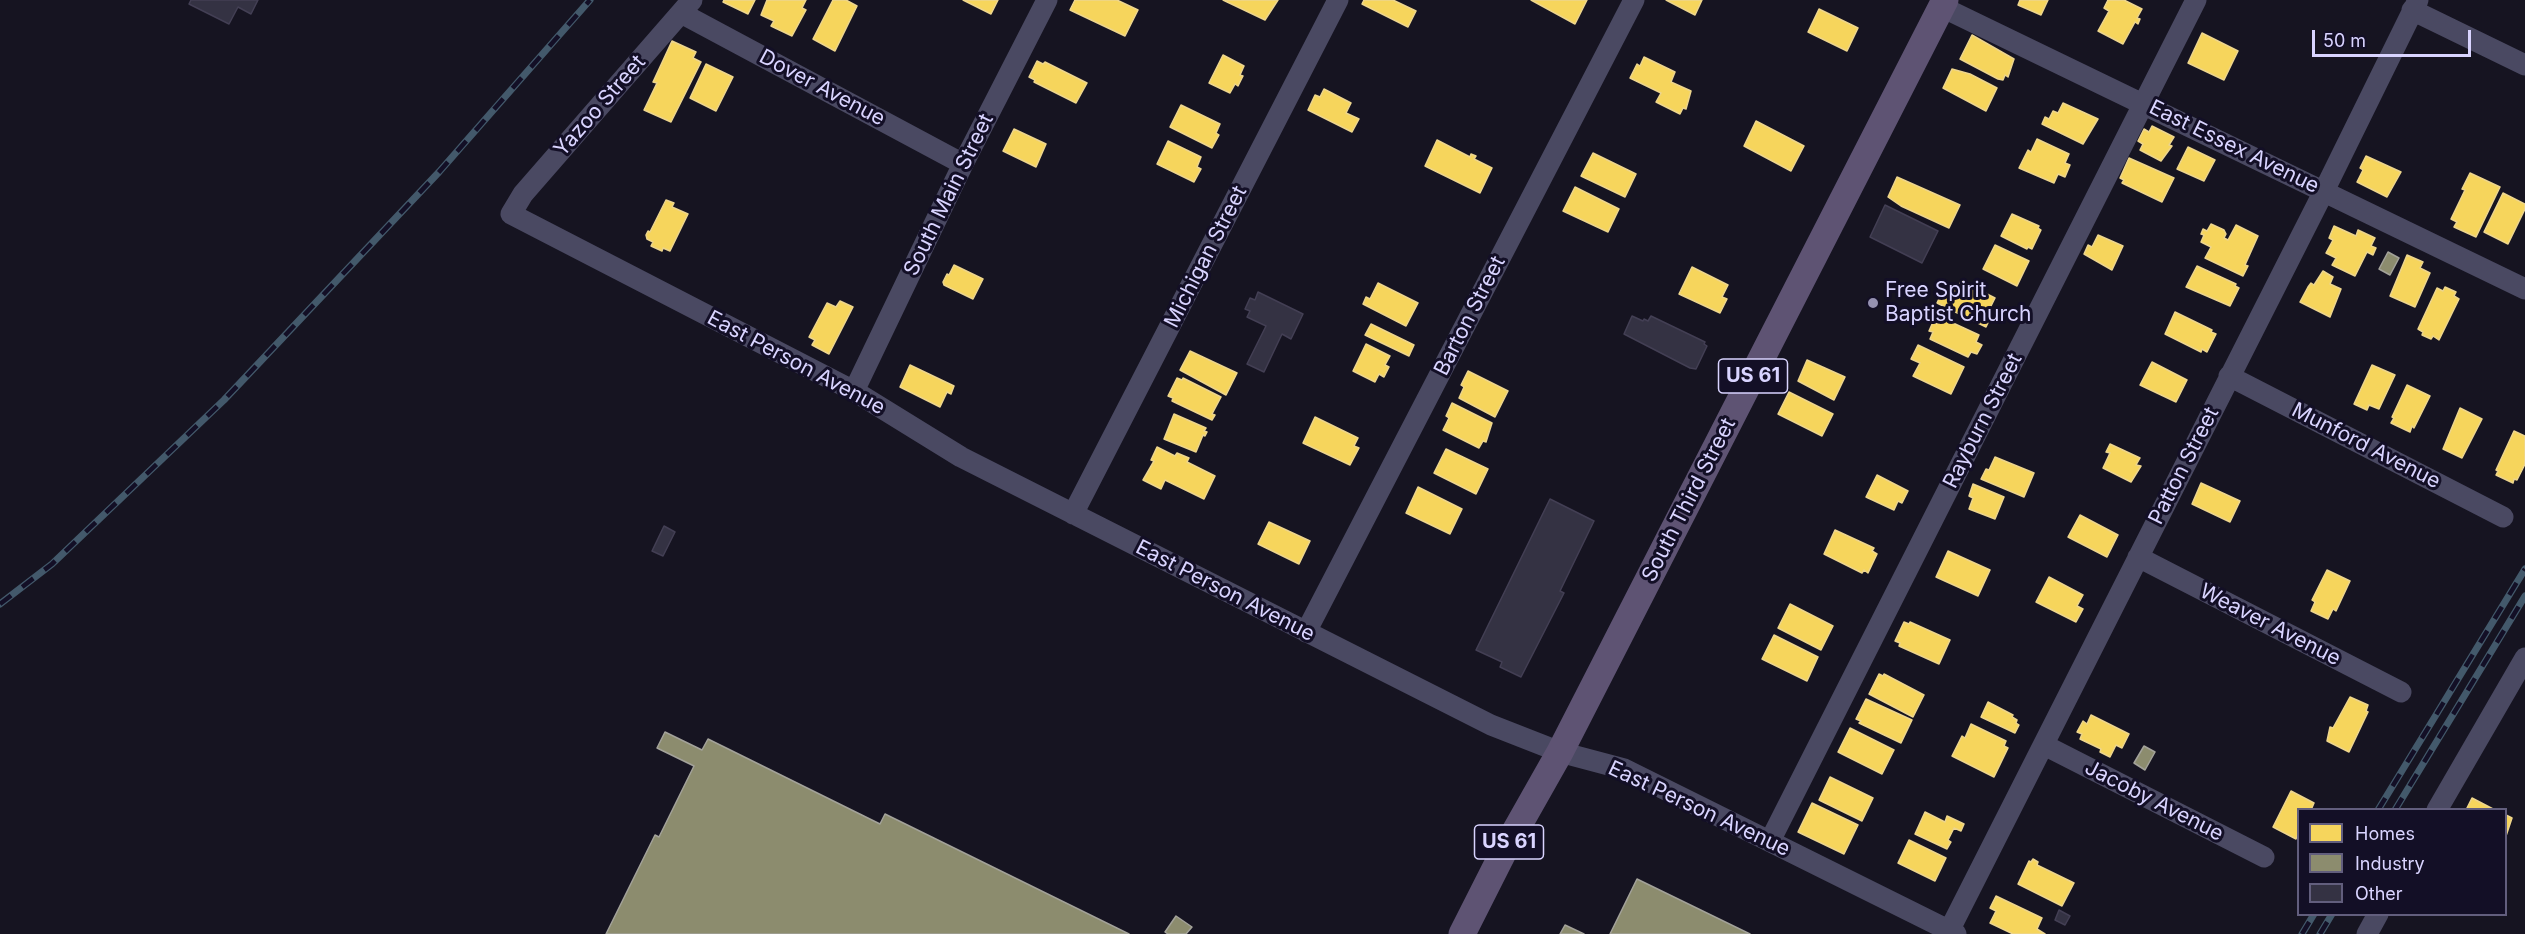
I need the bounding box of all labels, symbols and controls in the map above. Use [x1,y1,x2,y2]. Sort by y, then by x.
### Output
scale bar [2315,18,2474,56]
text: 50 m [2323,30,2366,51]
street label: Dover Avenue [755,44,889,132]
street label: Yazoo Street [549,50,651,162]
street label: East Essex Avenue [2145,95,2323,199]
street label: South Main Street [899,110,999,280]
street label: Michigan Street [1159,182,1253,332]
street label: Barton Street [1429,252,1511,380]
place label: Free Spirit Baptist Church [1885,278,2031,328]
marker: Free Spirit Baptist Church [1866,296,1880,310]
street label: East Person Avenue [703,306,889,420]
street label: Rayburn Street [1938,349,2028,493]
road number: US 61 [1718,359,1788,393]
street label: Munford Avenue [2287,398,2445,494]
street label: Patton Street [2144,403,2224,529]
street label: South Third Street [1637,414,1741,586]
street label: East Person Avenue [1131,535,1319,647]
street label: Weaver Avenue [2195,579,2345,671]
street label: Jacoby Avenue [2080,755,2228,847]
street label: East Person Avenue [1604,756,1794,862]
legend [2297,808,2507,916]
text: Homes [2355,823,2415,844]
road number: US 61 [1474,825,1544,859]
text: Industry [2355,853,2425,874]
text: Other [2355,883,2403,904]

